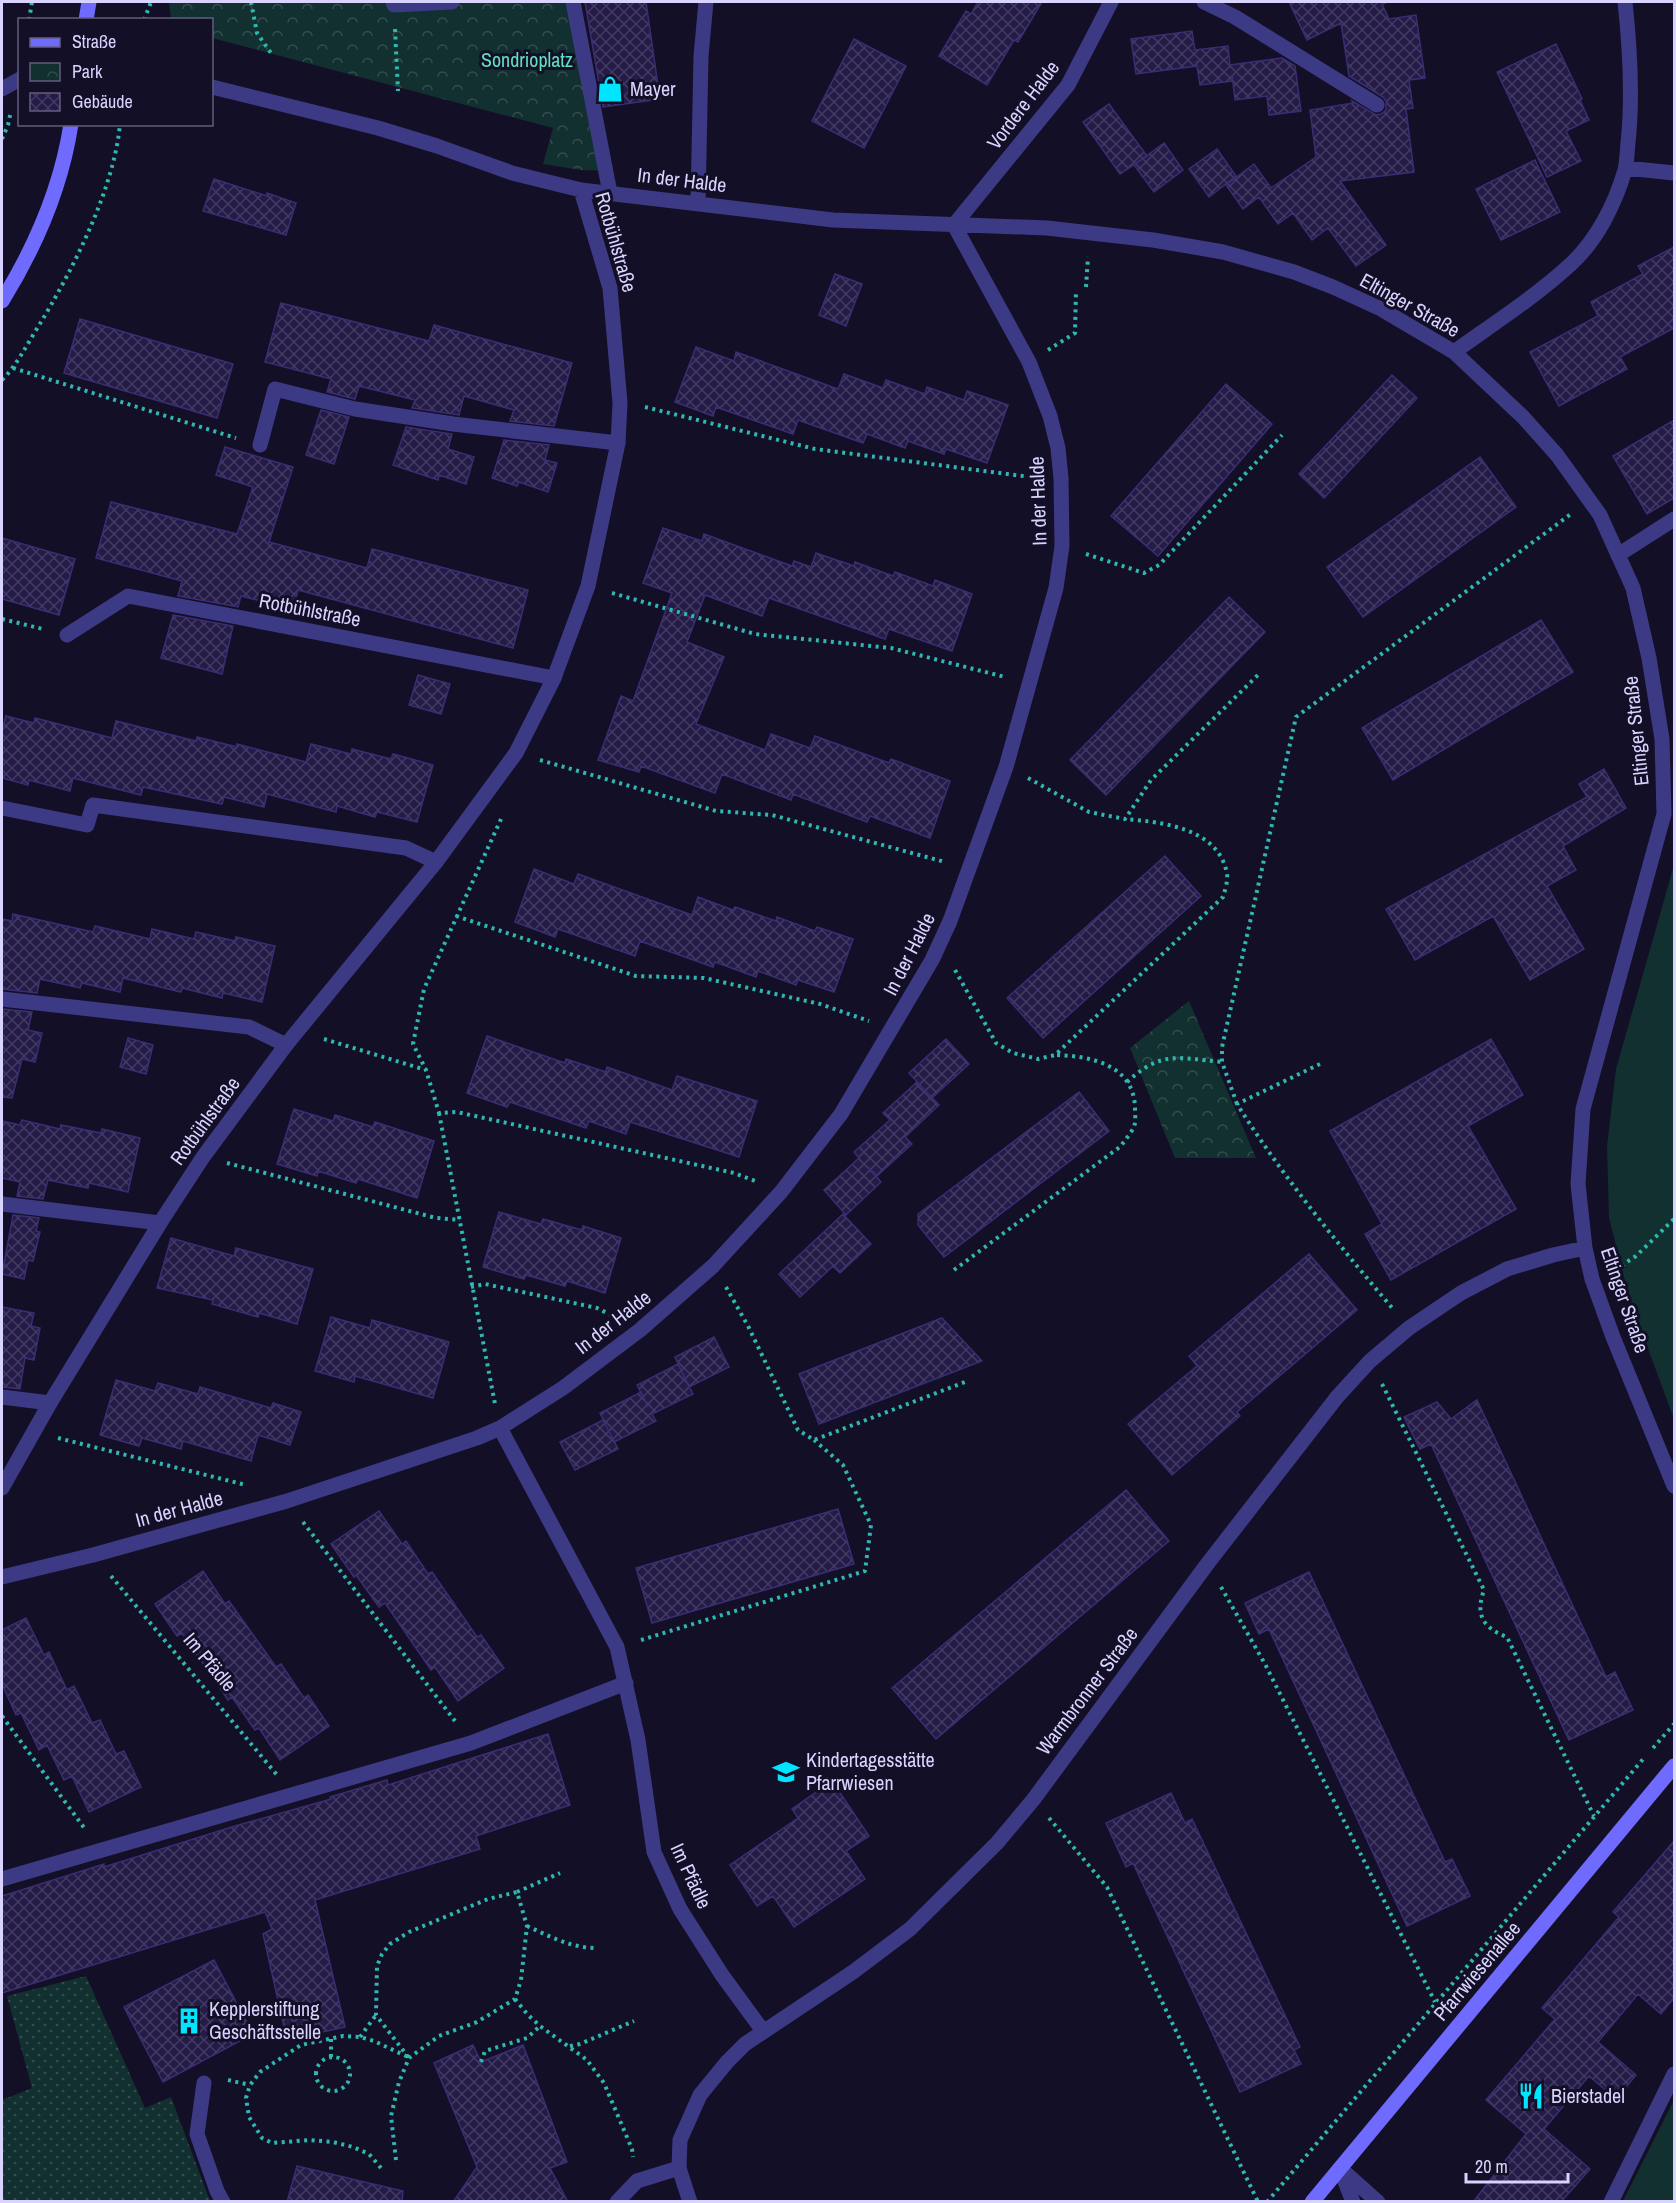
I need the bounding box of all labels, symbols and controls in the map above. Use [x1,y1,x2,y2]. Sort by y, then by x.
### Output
legend [18,18,213,126]
text: Straße [72,29,116,54]
park label: Sondrioplatz [481,46,573,73]
street label: Vordere Halde [980,55,1065,155]
text: Park [72,59,103,84]
shop icon: Mayer [595,74,625,104]
place label: Mayer [630,75,676,102]
text: Gebäude [72,89,133,114]
street label: In der Halde [636,161,728,198]
street label: Rotbühlstraße [589,189,644,295]
street label: Eltinger Straße [1355,266,1465,343]
street label: In der Halde [1022,456,1053,546]
street label: Rotbühlstraße [257,586,363,633]
street label: Eltinger Straße [1616,675,1655,787]
street label: In der Halde [876,908,941,1000]
street label: Rotbühlstraße [163,1071,246,1170]
street label: Eltinger Straße [1595,1243,1656,1356]
street label: In der Halde [569,1283,656,1360]
street label: In der Halde [132,1484,226,1533]
street label: Warmbronner Straße [1030,1621,1144,1760]
street label: Im Pfädle [178,1626,243,1697]
place label: Kindertagesstätte Pfarrwiesen [806,1746,935,1796]
school or university icon: Kindertagesstätte Pfarrwiesen [771,1757,801,1787]
street label: Im Pfädle [665,1839,718,1913]
street label: Pfarrwiesenallee [1427,1915,1526,2026]
place label: Kepplerstiftung Geschäftsstelle [209,1995,321,2045]
building icon: Kepplerstiftung Geschäftsstelle [174,2006,204,2036]
restaurant icon: Bierstadel [1516,2081,1546,2111]
place label: Bierstadel [1551,2082,1625,2109]
scale bar [1466,2146,1568,2184]
text: 20 m [1475,2154,1508,2179]

